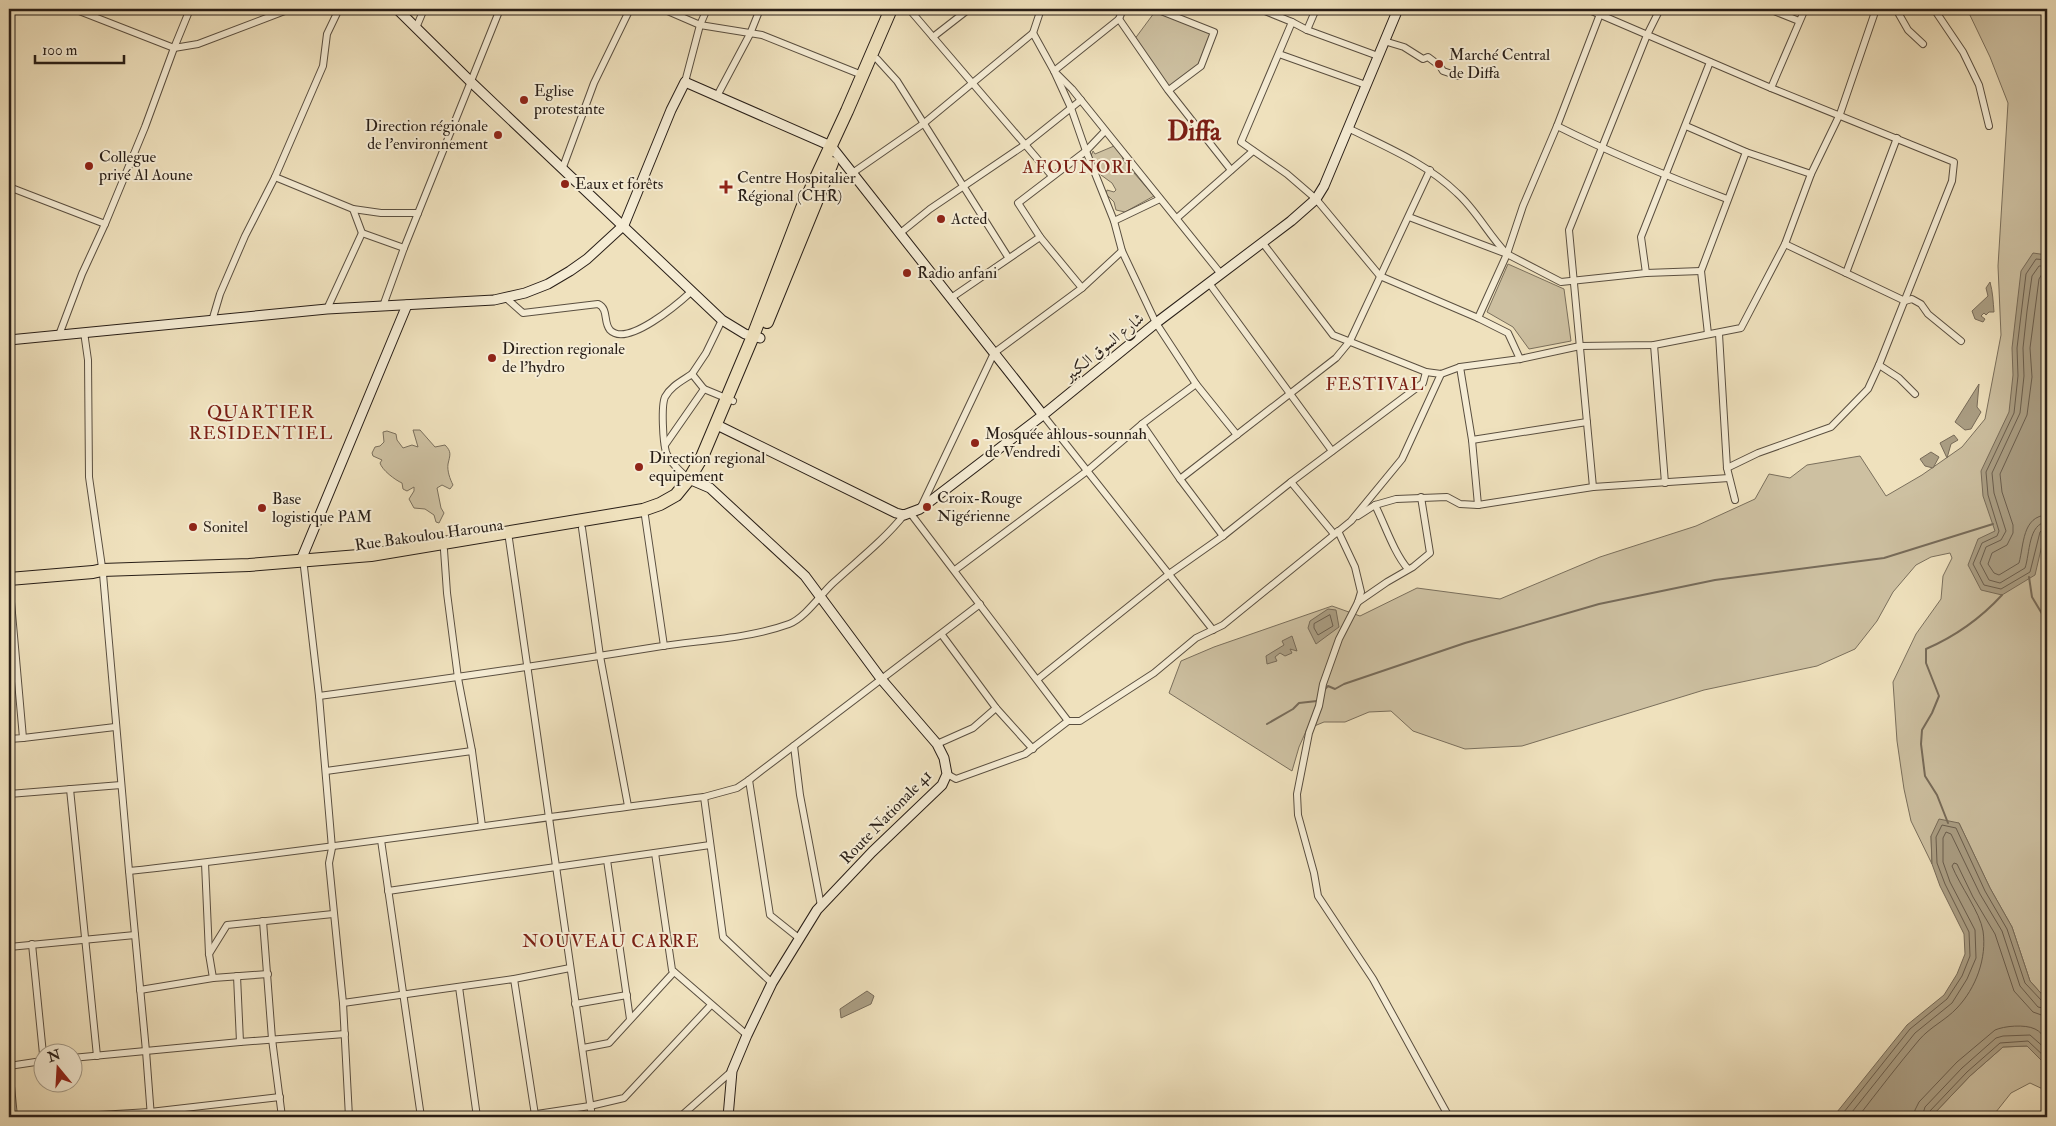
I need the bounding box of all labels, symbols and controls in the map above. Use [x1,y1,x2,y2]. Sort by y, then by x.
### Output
scale bar [35,32,124,64]
text: 100 m [42,41,78,60]
place label: Marché Central de Diffa [1449,45,1550,83]
marker: Marché Central de Diffa [1433,58,1445,70]
place label: Eglise protestante [533,81,605,120]
marker: Eglise protestante [518,94,530,106]
place label: Direction régionale de l'environnement [365,116,488,154]
district label: Diffa [1167,116,1222,148]
marker: Direction régionale de l'environnement [492,129,504,141]
place label: Collegue privé Al Aoune [98,147,193,186]
district label: AFOUNORI [1022,156,1133,179]
marker: Collegue privé Al Aoune [83,160,95,172]
place label: Centre Hospitalier Régional (CHR) [737,168,856,206]
place label: Eaux et forêts [575,174,663,194]
marker: Eaux et forêts [559,178,571,190]
marker: Centre Hospitalier Régional (CHR) [719,180,733,194]
place label: Acted [950,209,987,229]
marker: Acted [935,213,947,225]
place label: Radio anfani [917,263,997,283]
marker: Radio anfani [901,267,913,279]
street label: شارع السوق الكبير [1058,308,1150,389]
place label: Direction regionale de l'hydro [502,339,625,377]
marker: Direction regionale de l'hydro [486,352,498,364]
district label: FESTIVAL [1325,373,1425,396]
district label: QUARTIER RESIDENTIEL [189,401,333,445]
place label: Mosquée ahlous-sounnah de Vendredi [985,424,1148,462]
marker: Mosquée ahlous-sounnah de Vendredi [969,437,981,449]
place label: Direction regional equipement [649,448,765,487]
marker: Direction regional equipement [633,461,645,473]
place label: Croix-Rouge Nigérienne [937,488,1022,526]
place label: Base logistique PAM [272,489,372,527]
marker: Croix-Rouge Nigérienne [921,501,933,513]
marker: Base logistique PAM [256,502,268,514]
street label: Rue Bakoulou Harouna [353,515,505,555]
place label: Sonitel [203,517,248,537]
marker: Sonitel [187,521,199,533]
street label: Route Nationale 41 [836,766,936,868]
district label: NOUVEAU CARRE [522,930,700,953]
north arrow [32,1044,82,1094]
text: N [45,1046,63,1066]

